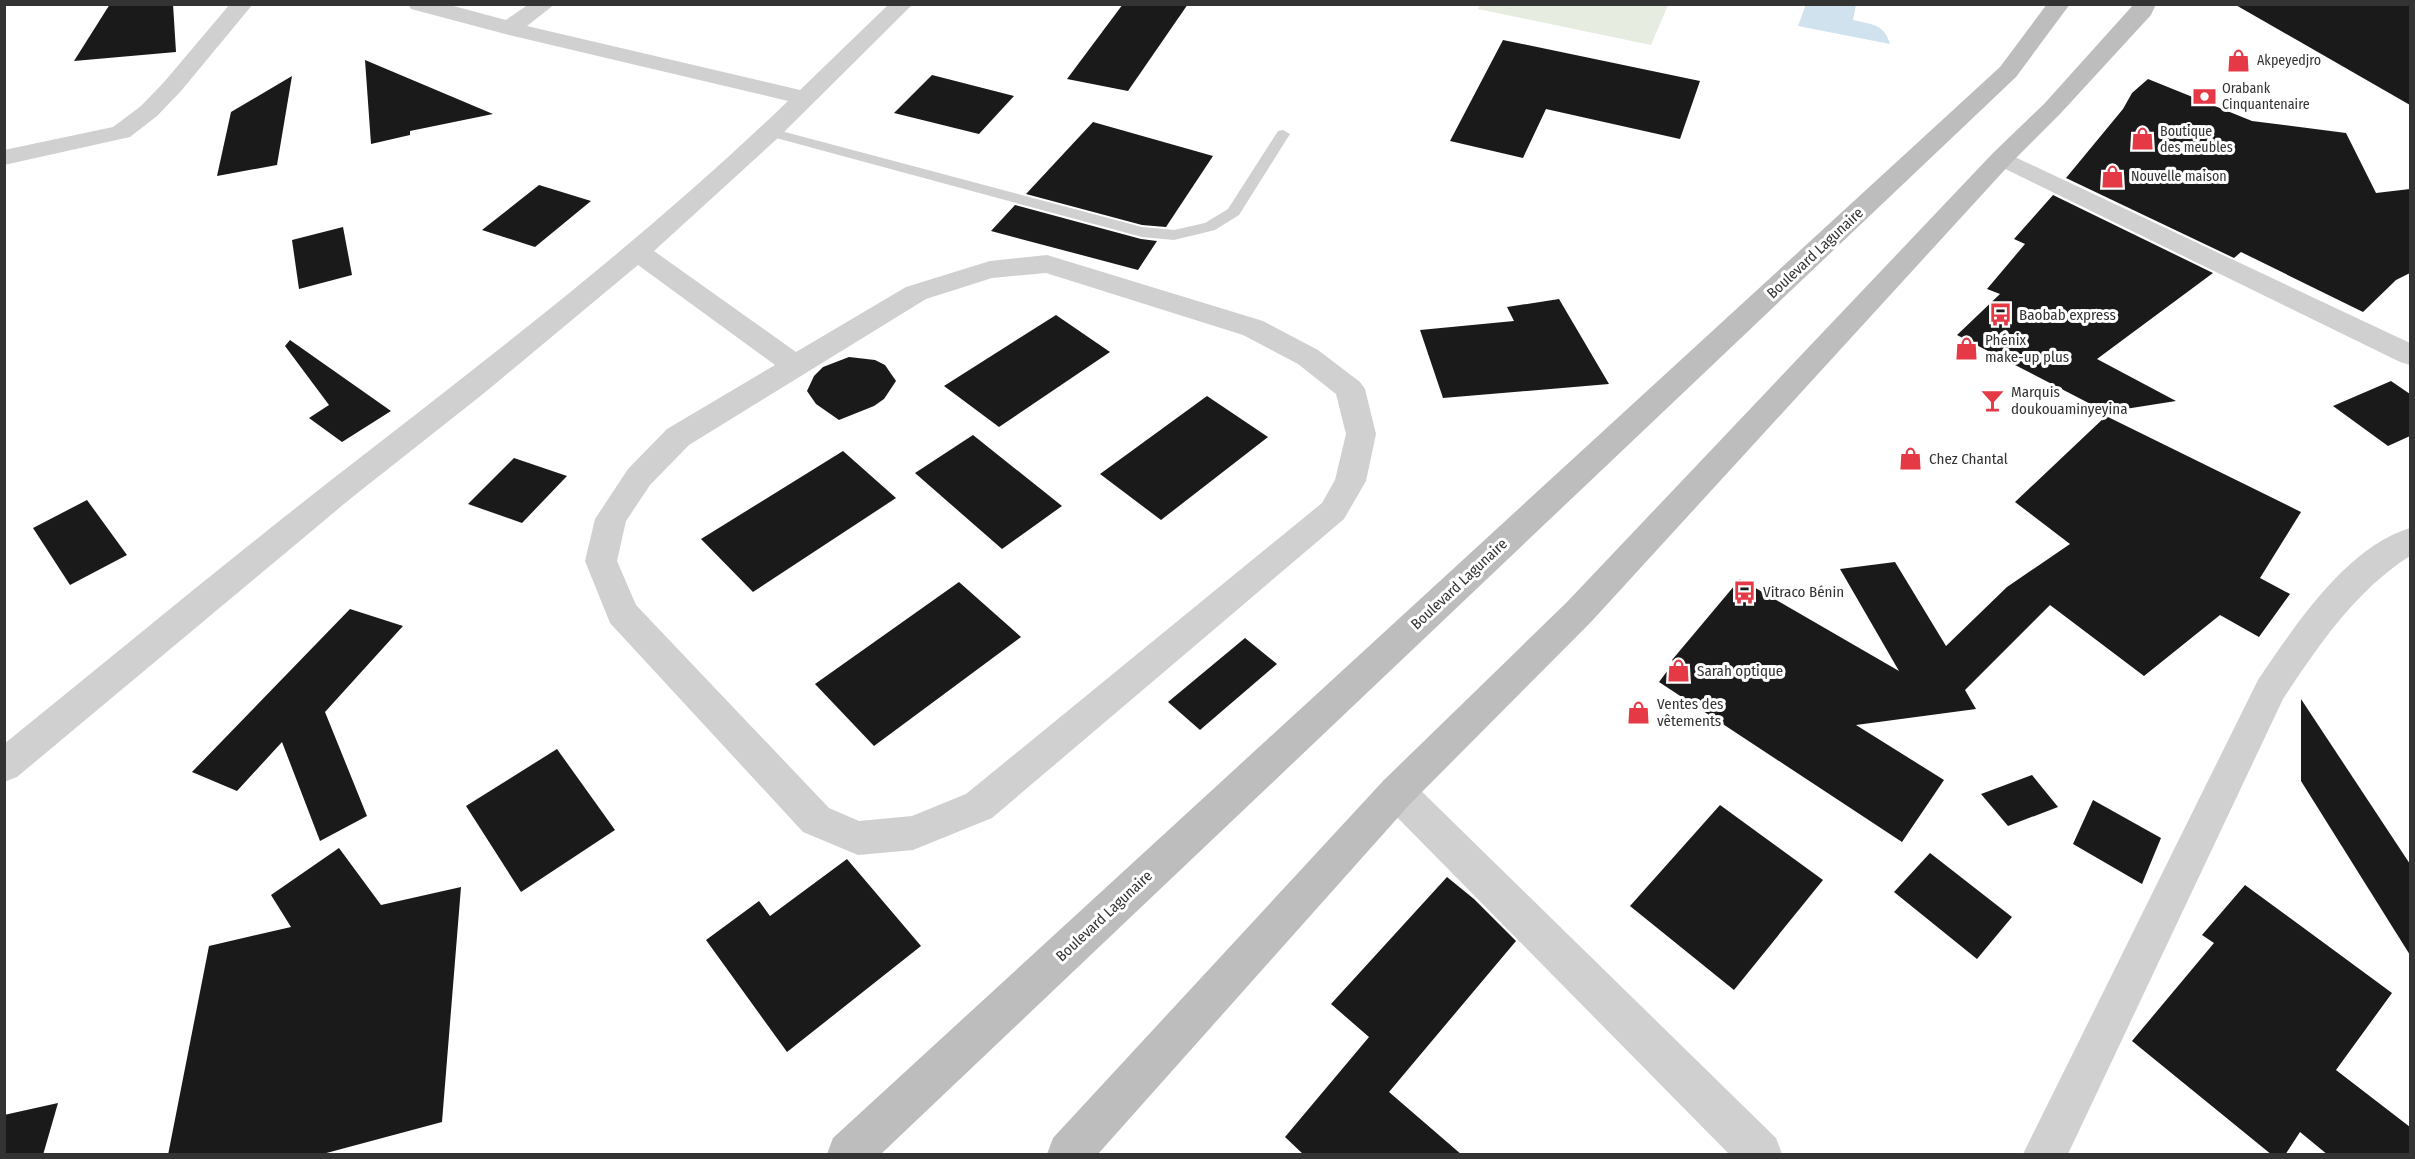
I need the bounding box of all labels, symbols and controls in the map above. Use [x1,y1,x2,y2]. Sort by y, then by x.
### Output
shop icon: Akpeyedjro [2226,47,2252,73]
place label: Akpeyedjro [2257,52,2321,69]
place label: Orabank Cinquantenaire [2222,80,2310,113]
bank icon: Orabank Cinquantenaire [2191,83,2217,109]
place label: Boutique des meubles [2160,123,2233,156]
shop icon: Boutique des meubles [2129,126,2155,152]
shop icon: Nouvelle maison [2100,163,2126,189]
place label: Nouvelle maison [2131,168,2227,185]
street label: Boulevard Lagunaire [1763,204,1867,302]
bus stop icon: Baobab express [1988,302,2014,328]
place label: Baobab express [2019,306,2116,324]
place label: Phénix make-up plus [1985,331,2069,366]
shop icon: Phénix make-up plus [1954,336,1980,362]
place label: Marquis doukouaminyeyina [2011,383,2128,418]
bar icon: Marquis doukouaminyeyina [1980,388,2006,414]
shop icon: Chez Chantal [1898,446,1924,472]
place label: Chez Chantal [1929,450,2008,468]
street label: Boulevard Lagunaire [1407,535,1511,633]
bus stop icon: Vitraco Bénin [1732,579,1758,605]
place label: Vitraco Bénin [1763,583,1844,601]
shop icon: Sarah optique [1666,658,1692,684]
place label: Sarah optique [1697,662,1783,680]
place label: Ventes des vêtements [1657,695,1723,730]
shop icon: Ventes des vêtements [1626,700,1652,726]
street label: Boulevard Lagunaire [1052,867,1156,965]

